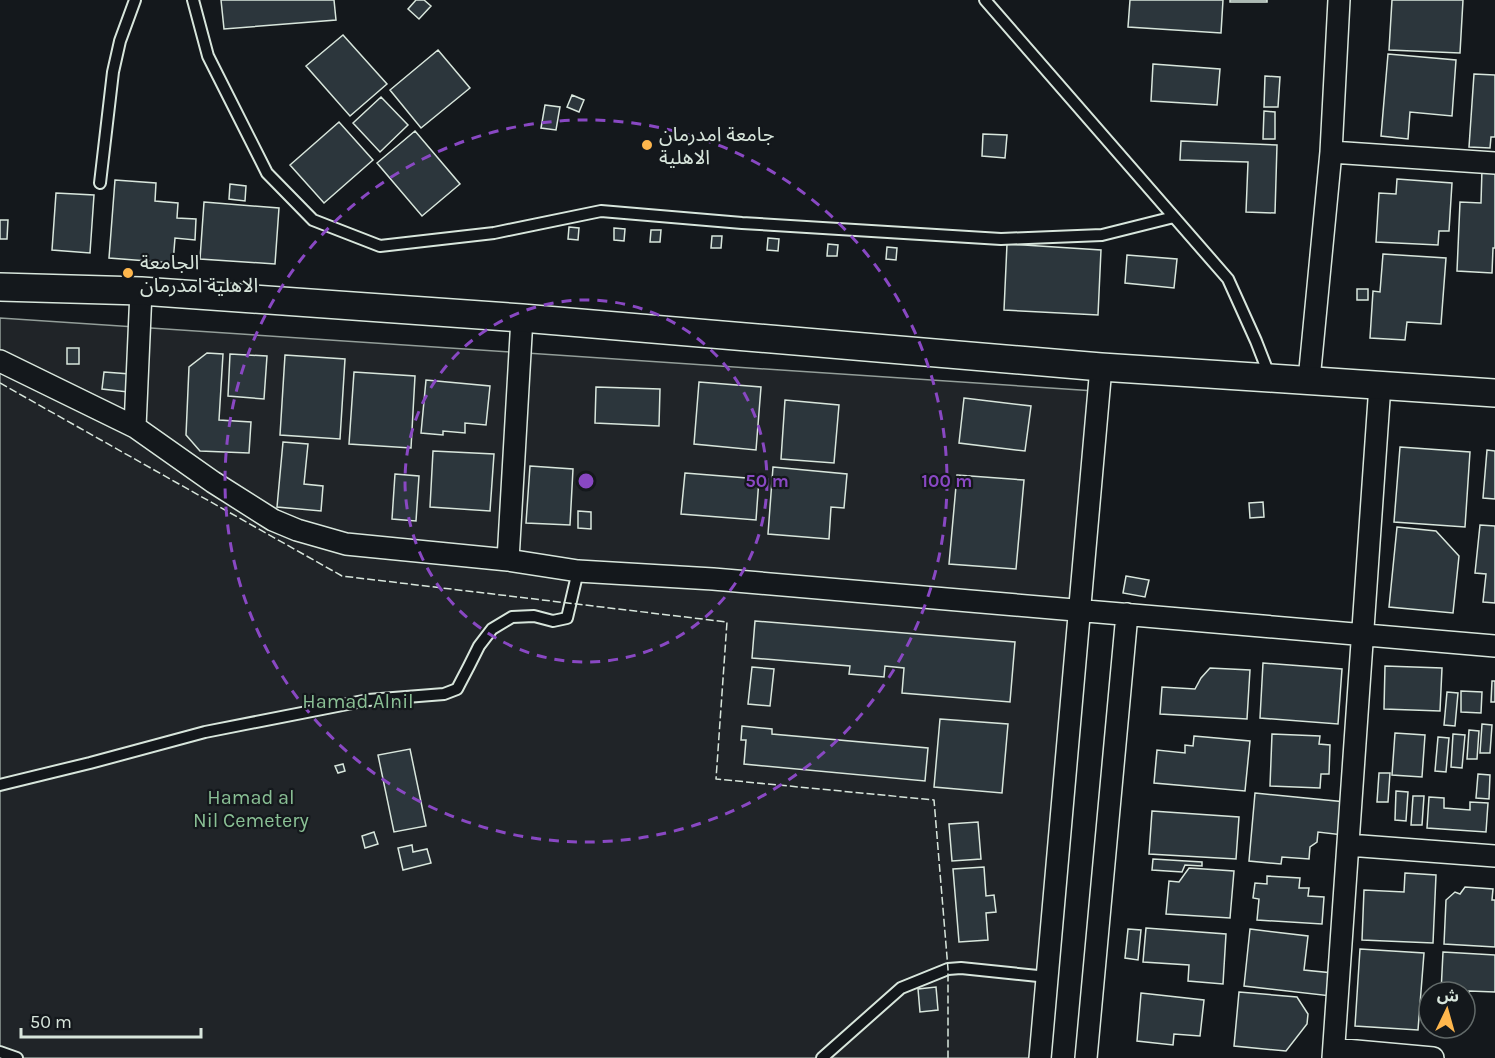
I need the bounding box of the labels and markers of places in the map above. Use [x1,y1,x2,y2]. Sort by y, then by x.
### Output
place label: جامعة امدرمان الاهلية [659,123,774,169]
marker: جامعة امدرمان الاهلية [640,138,654,152]
place label: الجامعة الاهلية امدرمان [140,251,258,297]
marker: الجامعة الاهلية امدرمان [121,266,135,280]
centre of rings [576,471,596,491]

